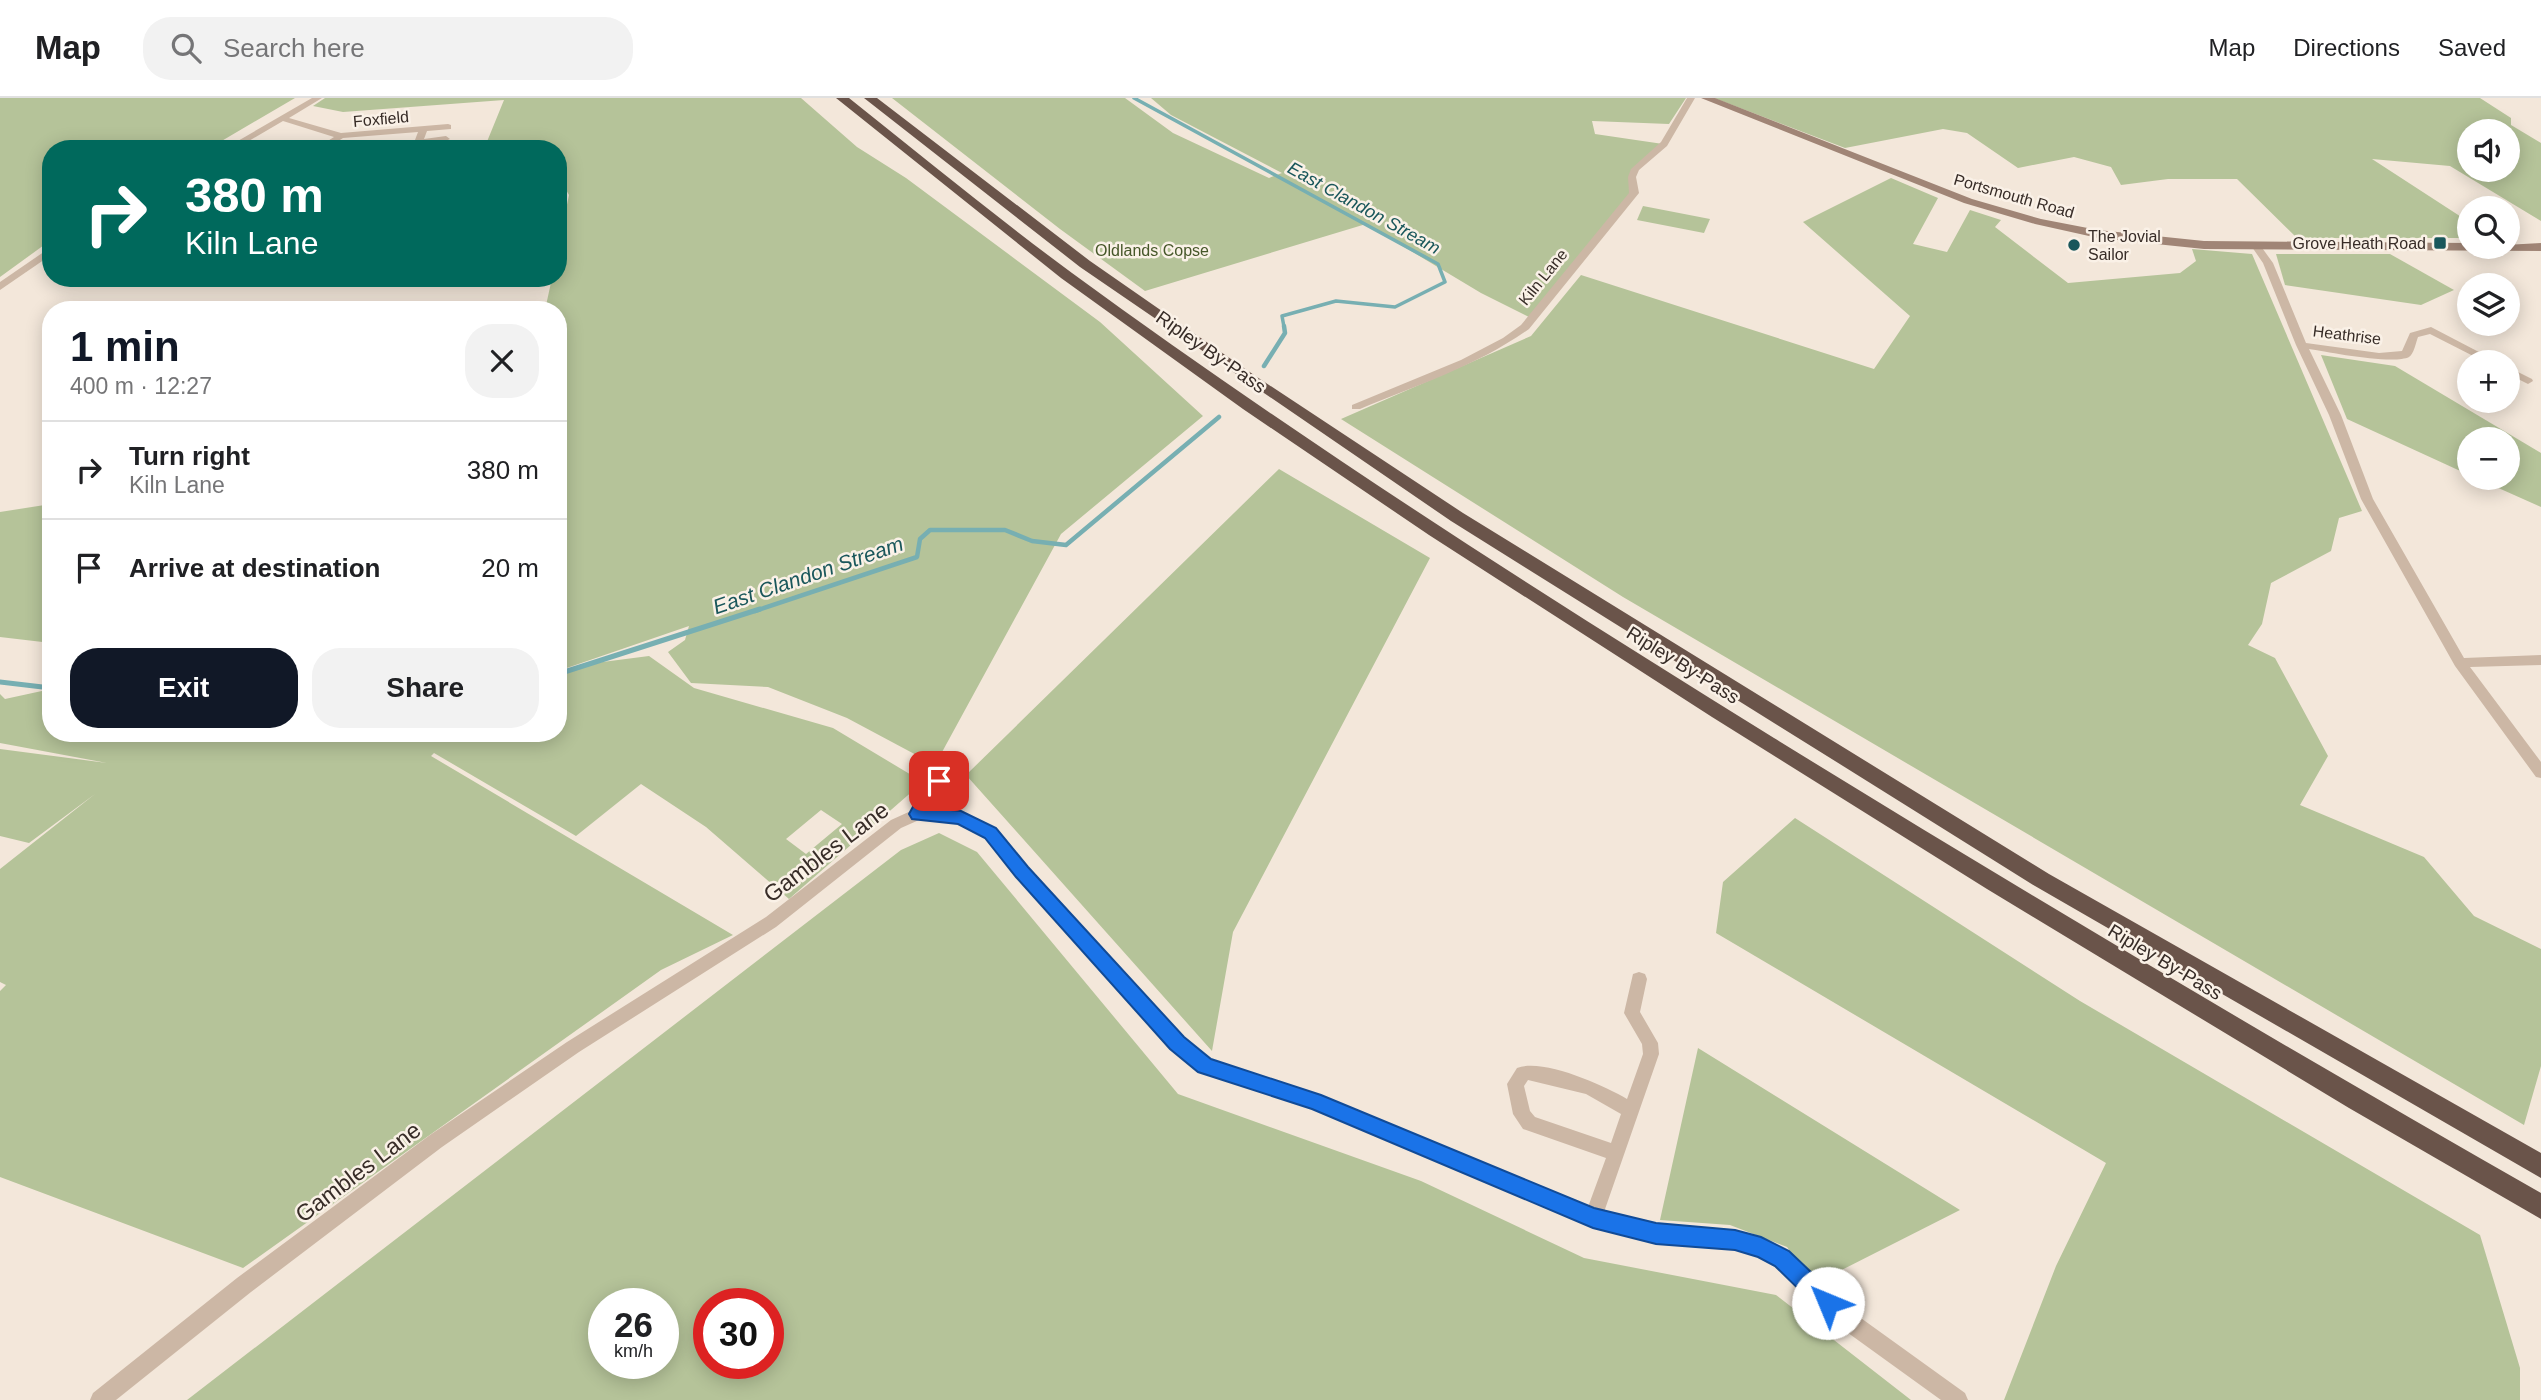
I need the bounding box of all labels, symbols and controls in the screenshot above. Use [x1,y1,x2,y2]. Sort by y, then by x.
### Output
search box [143,17,633,80]
text: Map [35,29,101,66]
icon: search [167,29,205,67]
text: Search here [223,33,365,63]
text: Map [2209,34,2255,61]
text: Directions [2293,34,2400,61]
text: Saved [2438,34,2506,61]
street label: Foxfield [352,108,410,130]
map controls [2457,119,2520,490]
button: sound [2457,119,2520,182]
water label: East Clandon Stream [1284,158,1444,258]
icon: right [70,168,161,259]
text: 380 m [185,168,324,222]
street label: Portsmouth Road [1952,171,2076,221]
button: search [2457,196,2520,259]
text: Kiln Lane [185,225,318,261]
place label: The Jovial Sailor [2088,228,2161,263]
place label: Grove Heath Road [2293,235,2426,252]
marker: Grove Heath Road [2432,235,2448,251]
marker: The Jovial Sailor [2066,237,2082,253]
park label: Oldlands Copse [1095,242,1209,259]
street label: Kiln Lane [1515,246,1571,308]
button: layers [2457,273,2520,336]
street label: Ripley By-Pass [1152,306,1270,398]
street label: Heathrise [2312,322,2382,348]
text: 1 min [70,323,180,370]
button: close [465,324,539,398]
button: + [2457,350,2520,413]
text: 400 m · 12:27 [70,373,212,399]
button: − [2457,427,2520,490]
text: Turn right [129,441,250,471]
icon: right [70,451,108,489]
text: 380 m [467,455,539,485]
text: Kiln Lane [129,472,225,498]
water label: East Clandon Stream [710,532,906,618]
icon: arrive [70,549,108,587]
text: Arrive at destination [129,553,380,583]
text: 20 m [481,553,539,583]
street label: Ripley By-Pass [1623,622,1743,708]
button: Exit [70,648,298,728]
button: Share [312,648,539,728]
pin [909,751,969,811]
icon: arrive [920,762,958,800]
street label: Gambles Lane [758,797,894,907]
street label: Ripley By-Pass [2104,920,2226,1004]
street label: Gambles Lane [290,1117,426,1227]
position arrow [1791,1266,1865,1340]
speed limit sign: 30 [693,1288,784,1379]
text: 26 [614,1305,653,1344]
text: km/h [614,1341,653,1361]

